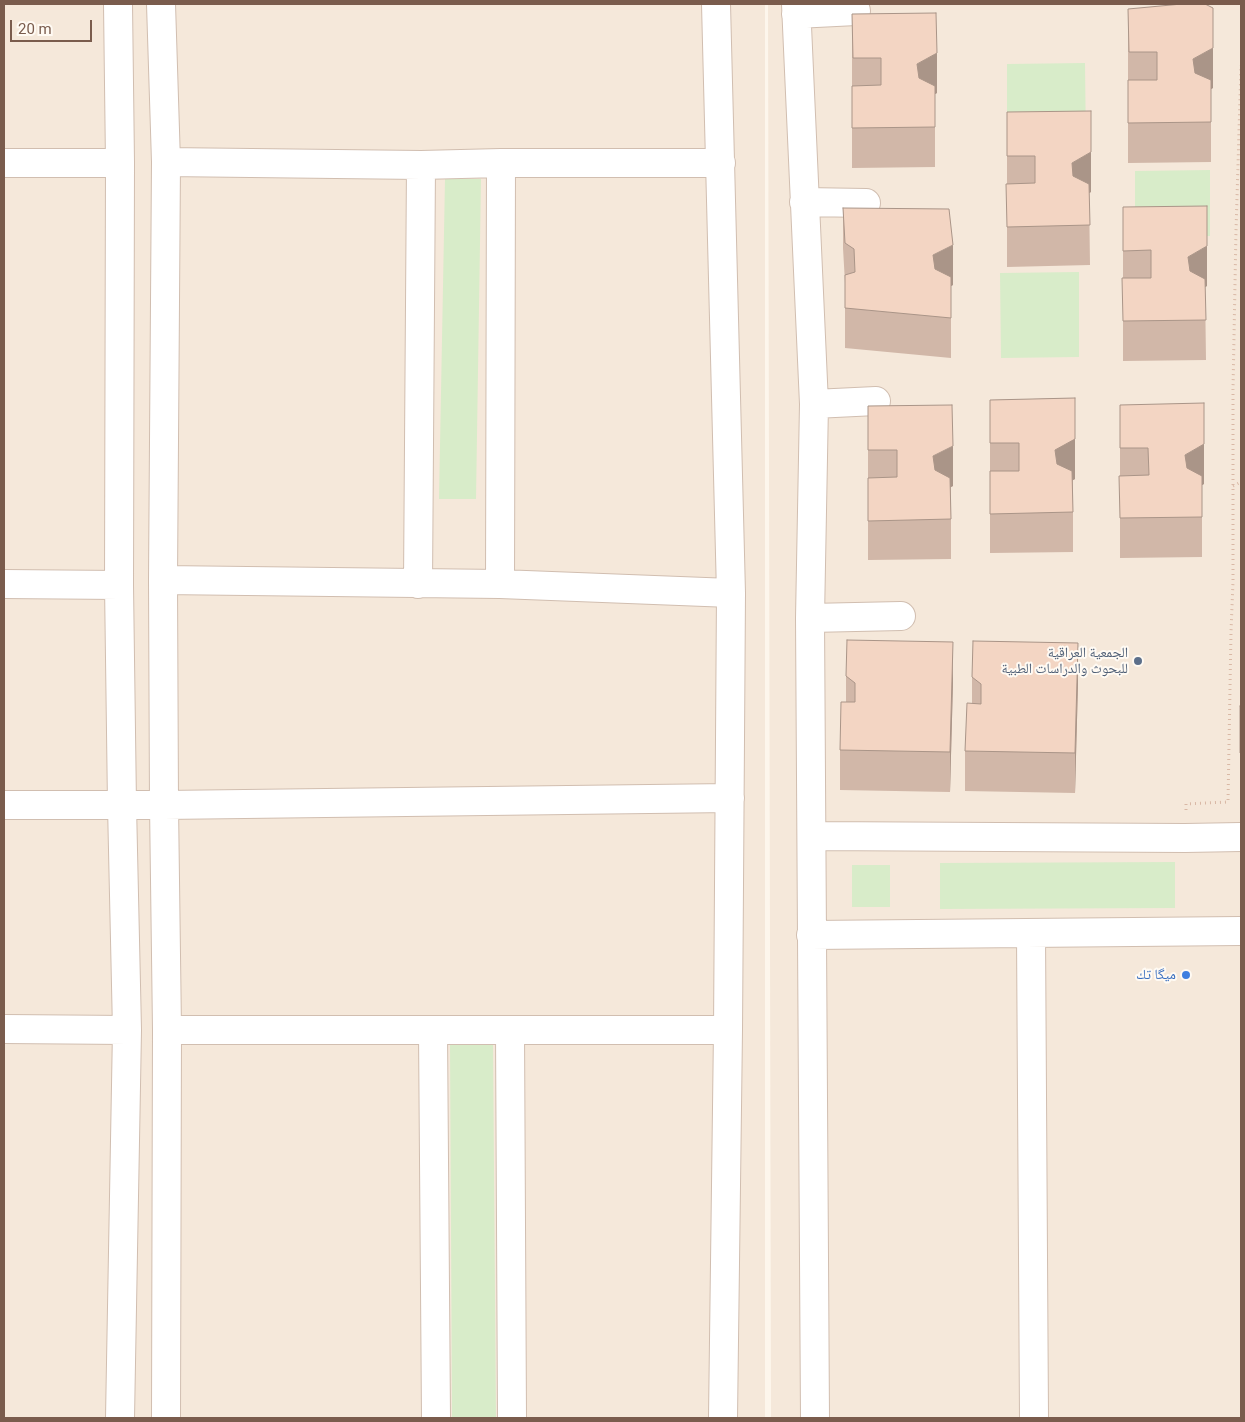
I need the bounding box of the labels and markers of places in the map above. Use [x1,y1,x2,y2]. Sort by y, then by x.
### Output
place label: الجمعية العراقية للبحوث والدراسات الطبية [1002,645,1128,678]
marker: الجمعية العراقية للبحوث والدراسات الطبية [1132,655,1144,667]
place label: ميگا تك [1136,967,1176,983]
marker: ميگا تك [1180,969,1192,981]

